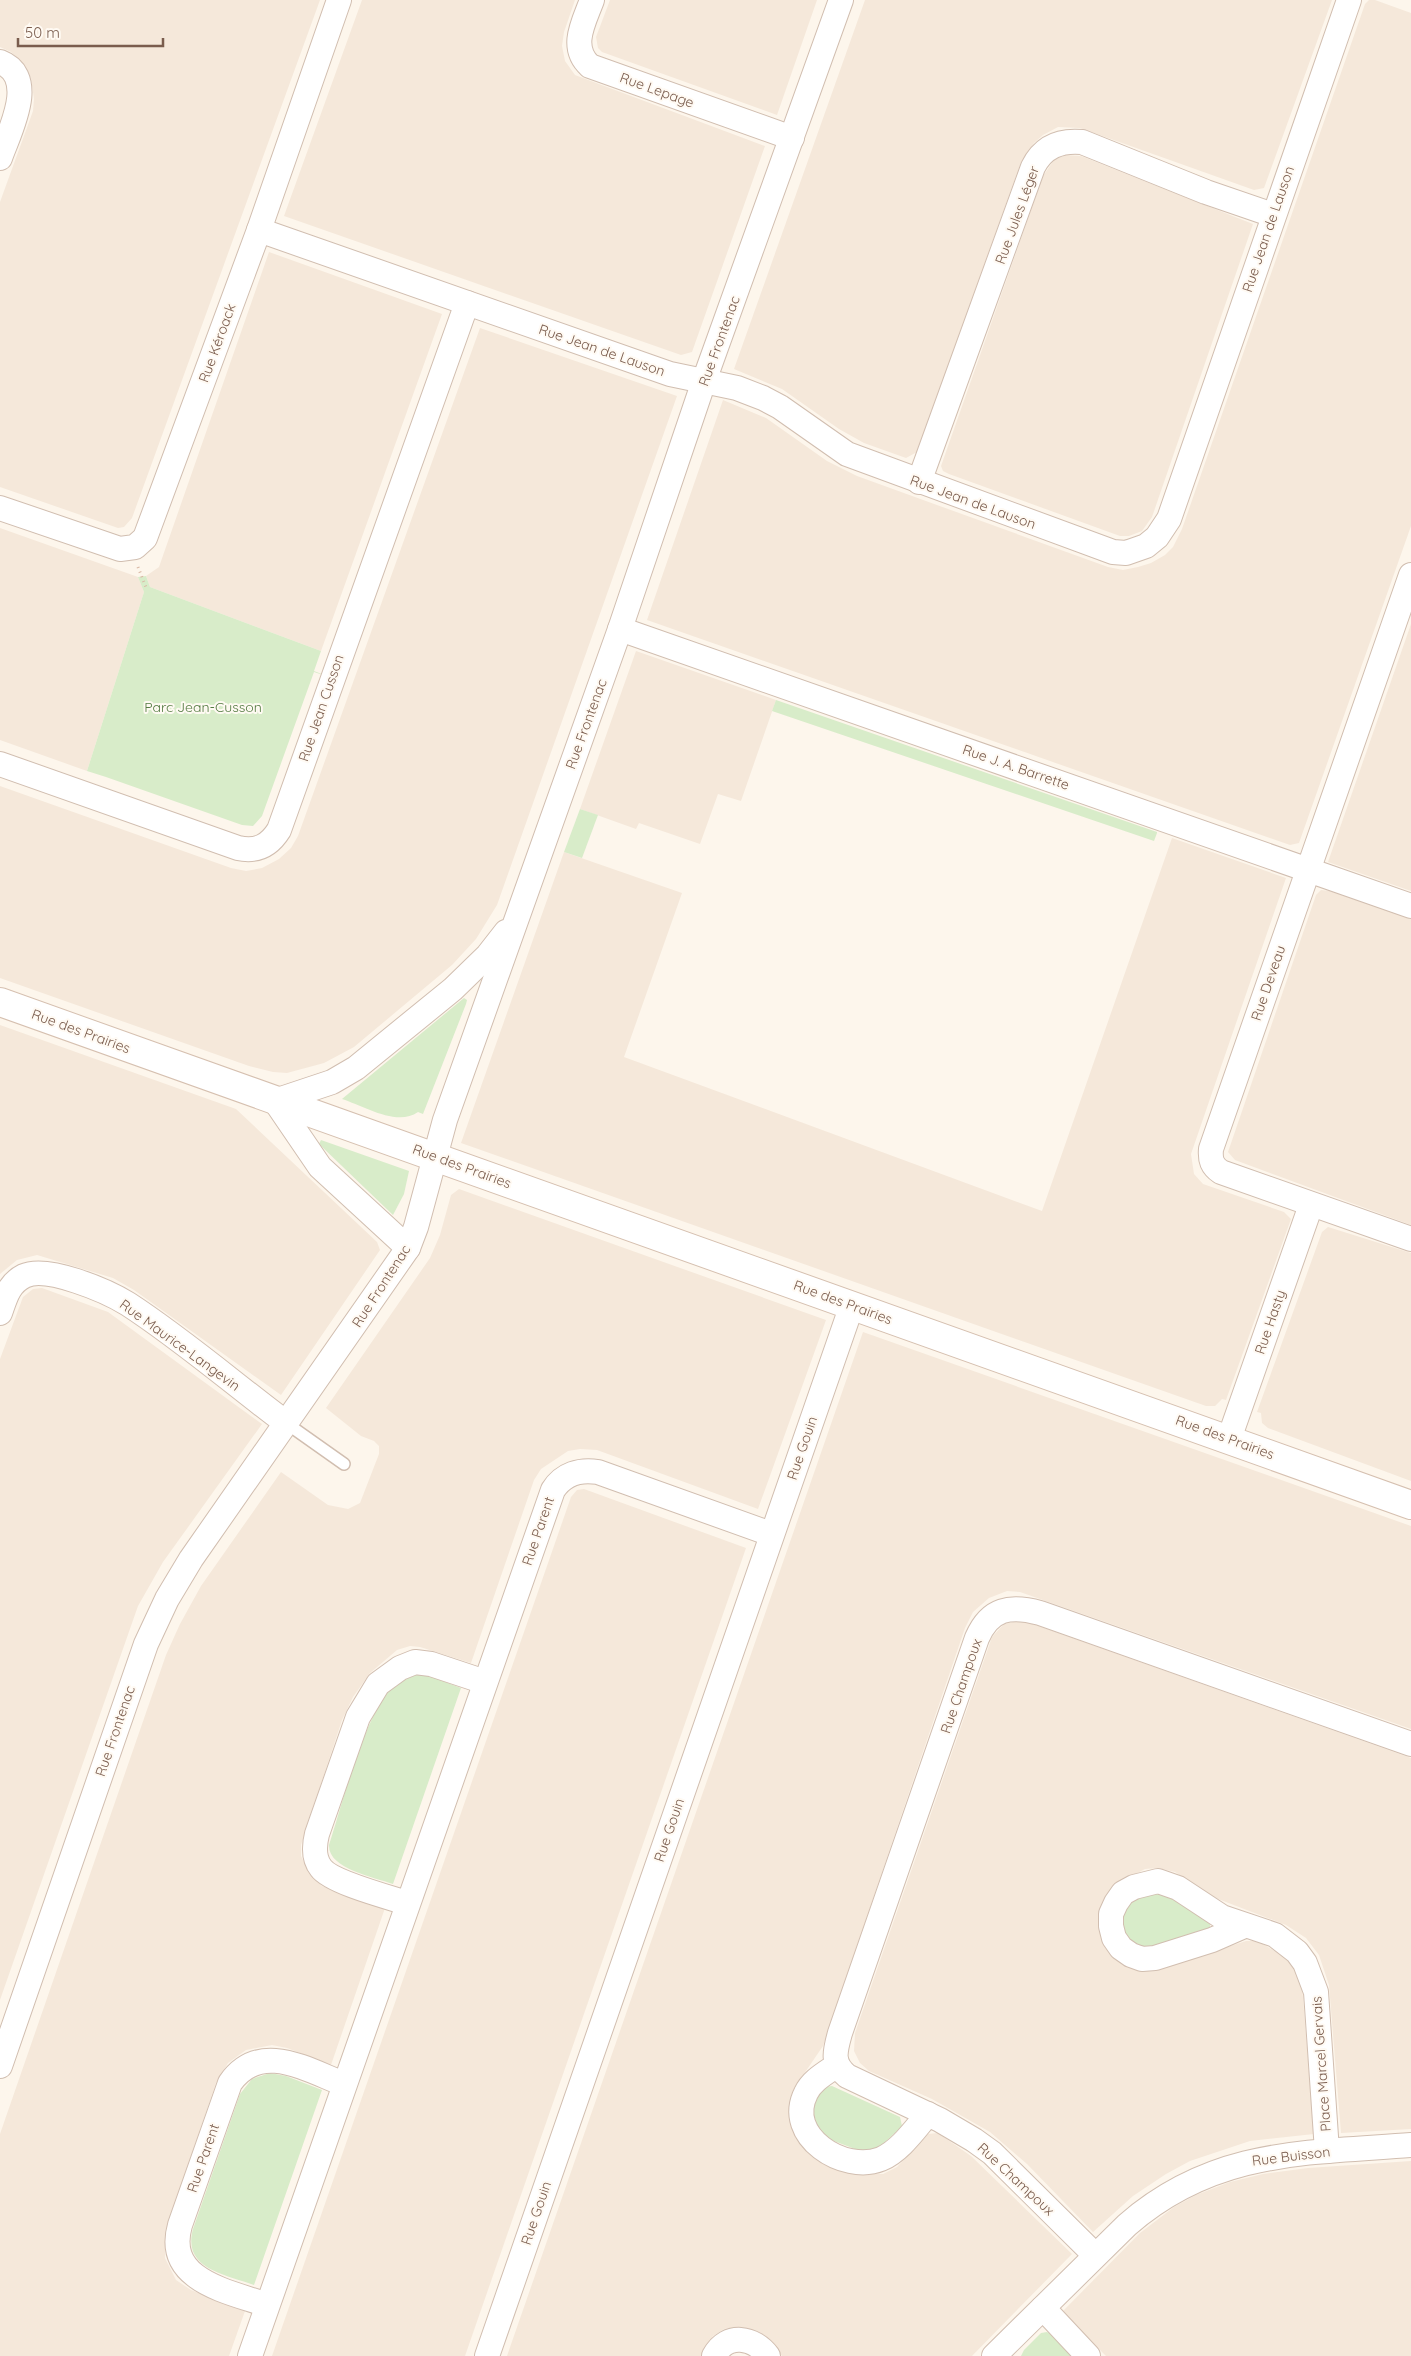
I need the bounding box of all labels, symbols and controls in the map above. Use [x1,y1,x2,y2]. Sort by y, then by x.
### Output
scale bar [18,15,162,47]
text: 50 m [25,23,60,42]
street label: Rue Lepage [617,68,697,112]
street label: Rue Jules Léger [991,163,1043,267]
street label: Rue Jean de Lauson [1238,163,1298,295]
street label: Rue Frontenac [694,293,744,389]
street label: Rue Kéroack [194,301,240,385]
street label: Rue Jean de Lauson [536,320,668,380]
street label: Rue Jean de Lauson [908,471,1038,533]
street label: Rue Jean Cusson [294,652,348,764]
street label: Rue Frontenac [561,676,611,772]
park label: Parc Jean-Cusson [144,698,262,716]
street label: Rue J. A. Barrette [960,740,1072,794]
street label: Rue Deveau [1247,943,1289,1023]
street label: Rue des Prairies [29,1005,133,1057]
street label: Rue des Prairies [410,1140,514,1192]
street label: Rue Frontenac [348,1241,414,1331]
street label: Rue des Prairies [791,1276,895,1328]
street label: Rue Hasty [1251,1287,1289,1357]
street label: Rue Maurice-Langevin [116,1295,244,1395]
street label: Rue des Prairies [1173,1411,1277,1463]
street label: Rue Gouin [783,1414,821,1482]
street label: Rue Parent [518,1494,558,1568]
street label: Rue Champoux [936,1636,986,1736]
street label: Rue Frontenac [91,1683,139,1779]
street label: Rue Gouin [650,1796,688,1864]
street label: Place Marcel Gervais [1307,1996,1335,2132]
street label: Rue Parent [183,2121,223,2195]
street label: Rue Champoux [974,2139,1058,2219]
street label: Rue Buisson [1251,2142,1331,2170]
street label: Rue Gouin [517,2179,555,2247]

